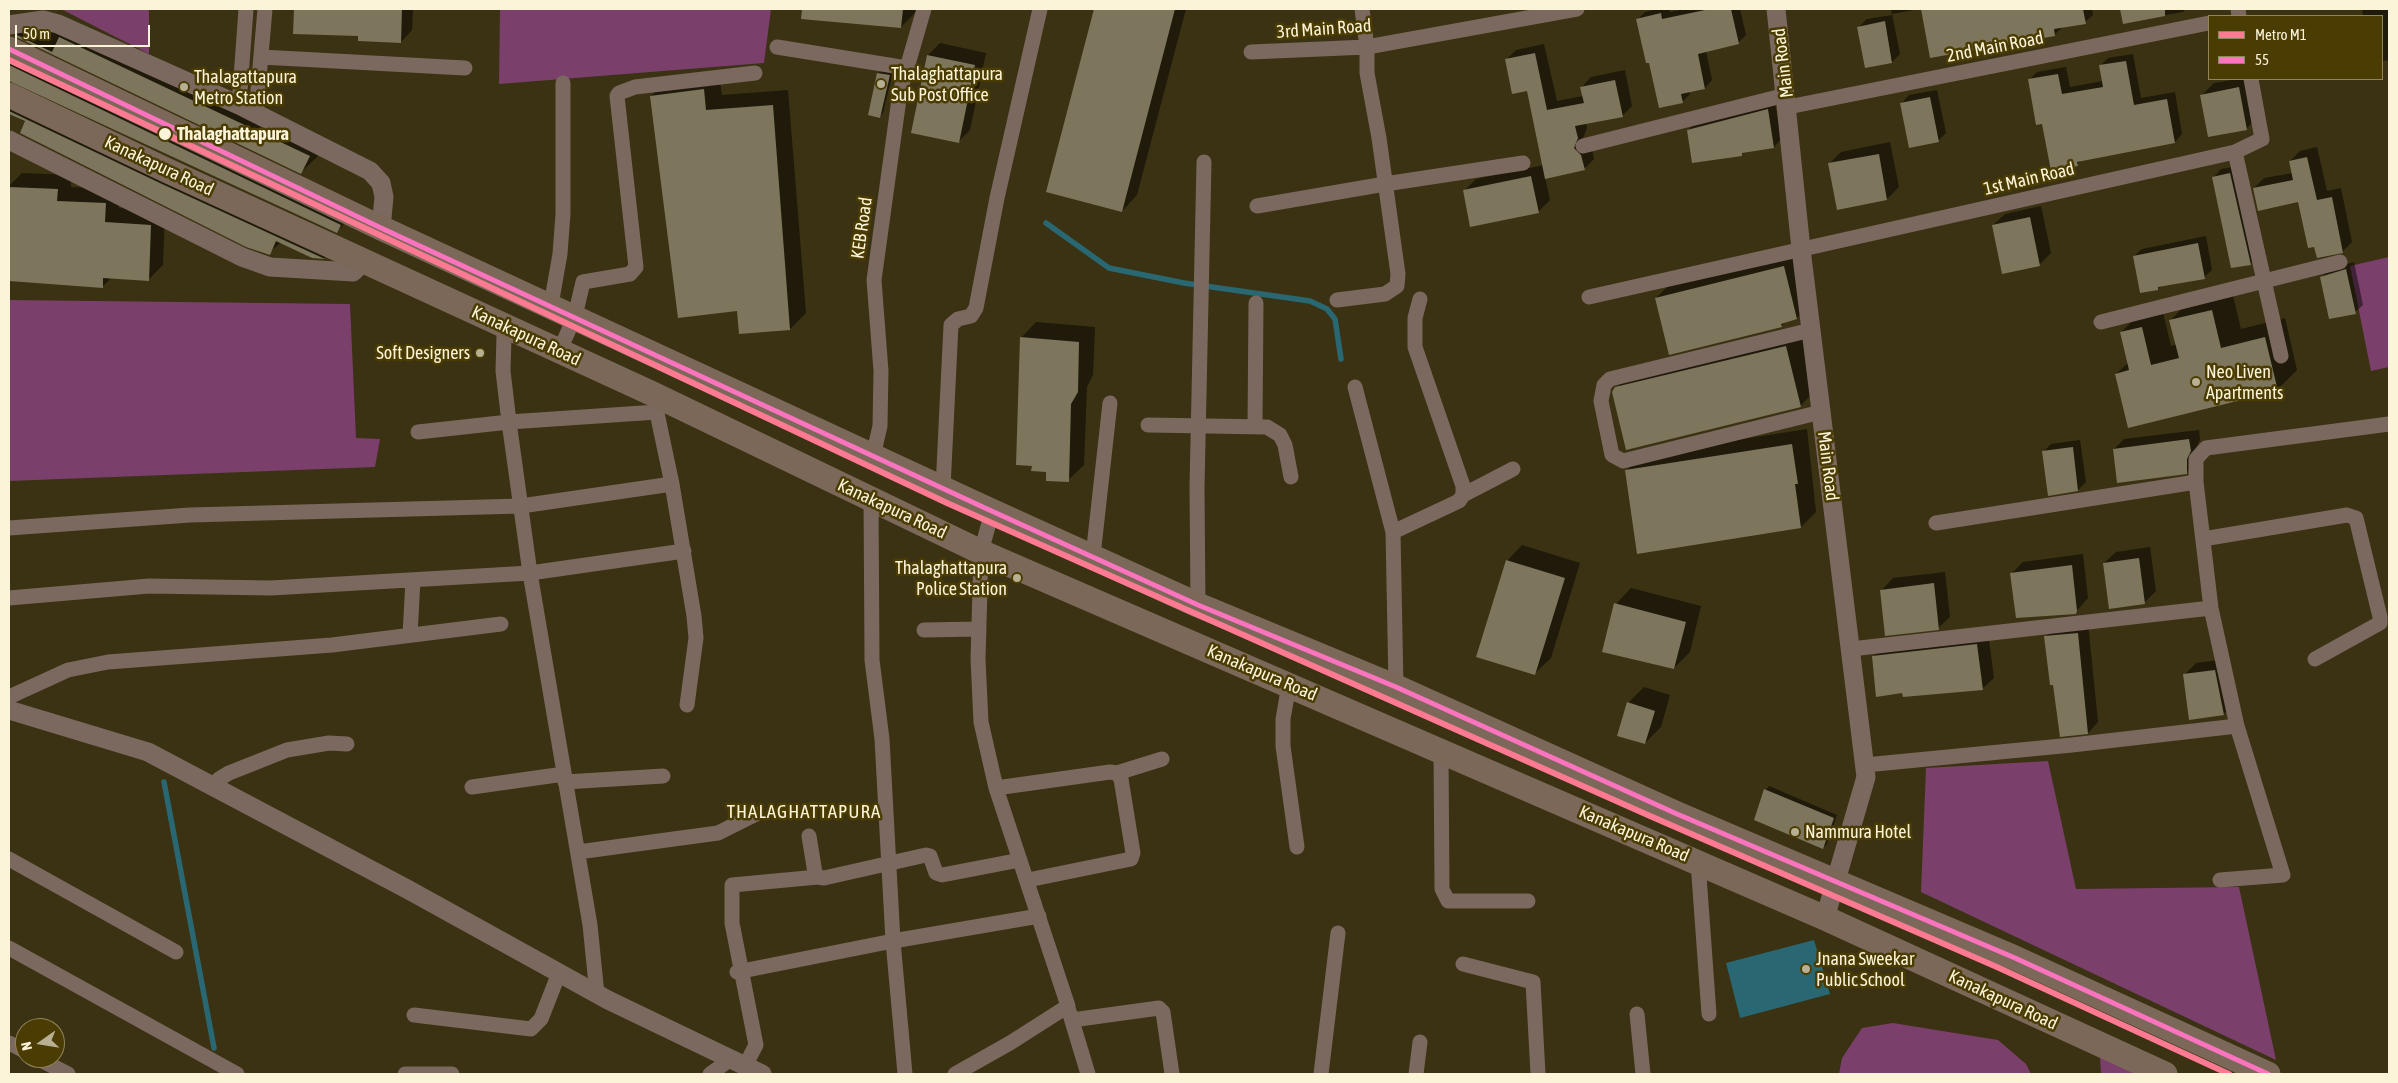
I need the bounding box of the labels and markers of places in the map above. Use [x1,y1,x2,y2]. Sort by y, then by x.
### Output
place label: Thalaghattapura Sub Post Office [891,63,1003,106]
place label: Thalagattapura Metro Station [194,66,297,108]
marker: Thalaghattapura Sub Post Office [875,78,887,90]
marker: Thalagattapura Metro Station [178,81,190,93]
place label: Thalaghattapura [177,123,289,145]
marker: Thalaghattapura [157,126,173,142]
place label: Soft Designers [376,342,470,364]
marker: Soft Designers [474,347,486,359]
place label: Neo Liven Apartments [2206,361,2283,404]
marker: Neo Liven Apartments [2190,376,2202,388]
place label: Thalaghattapura Police Station [895,557,1007,600]
marker: Thalaghattapura Police Station [1011,572,1023,584]
place label: Nammura Hotel [1805,821,1911,843]
marker: Nammura Hotel [1789,826,1801,838]
place label: Jnana Sweekar Public School [1816,948,1914,991]
marker: Jnana Sweekar Public School [1800,963,1812,975]

